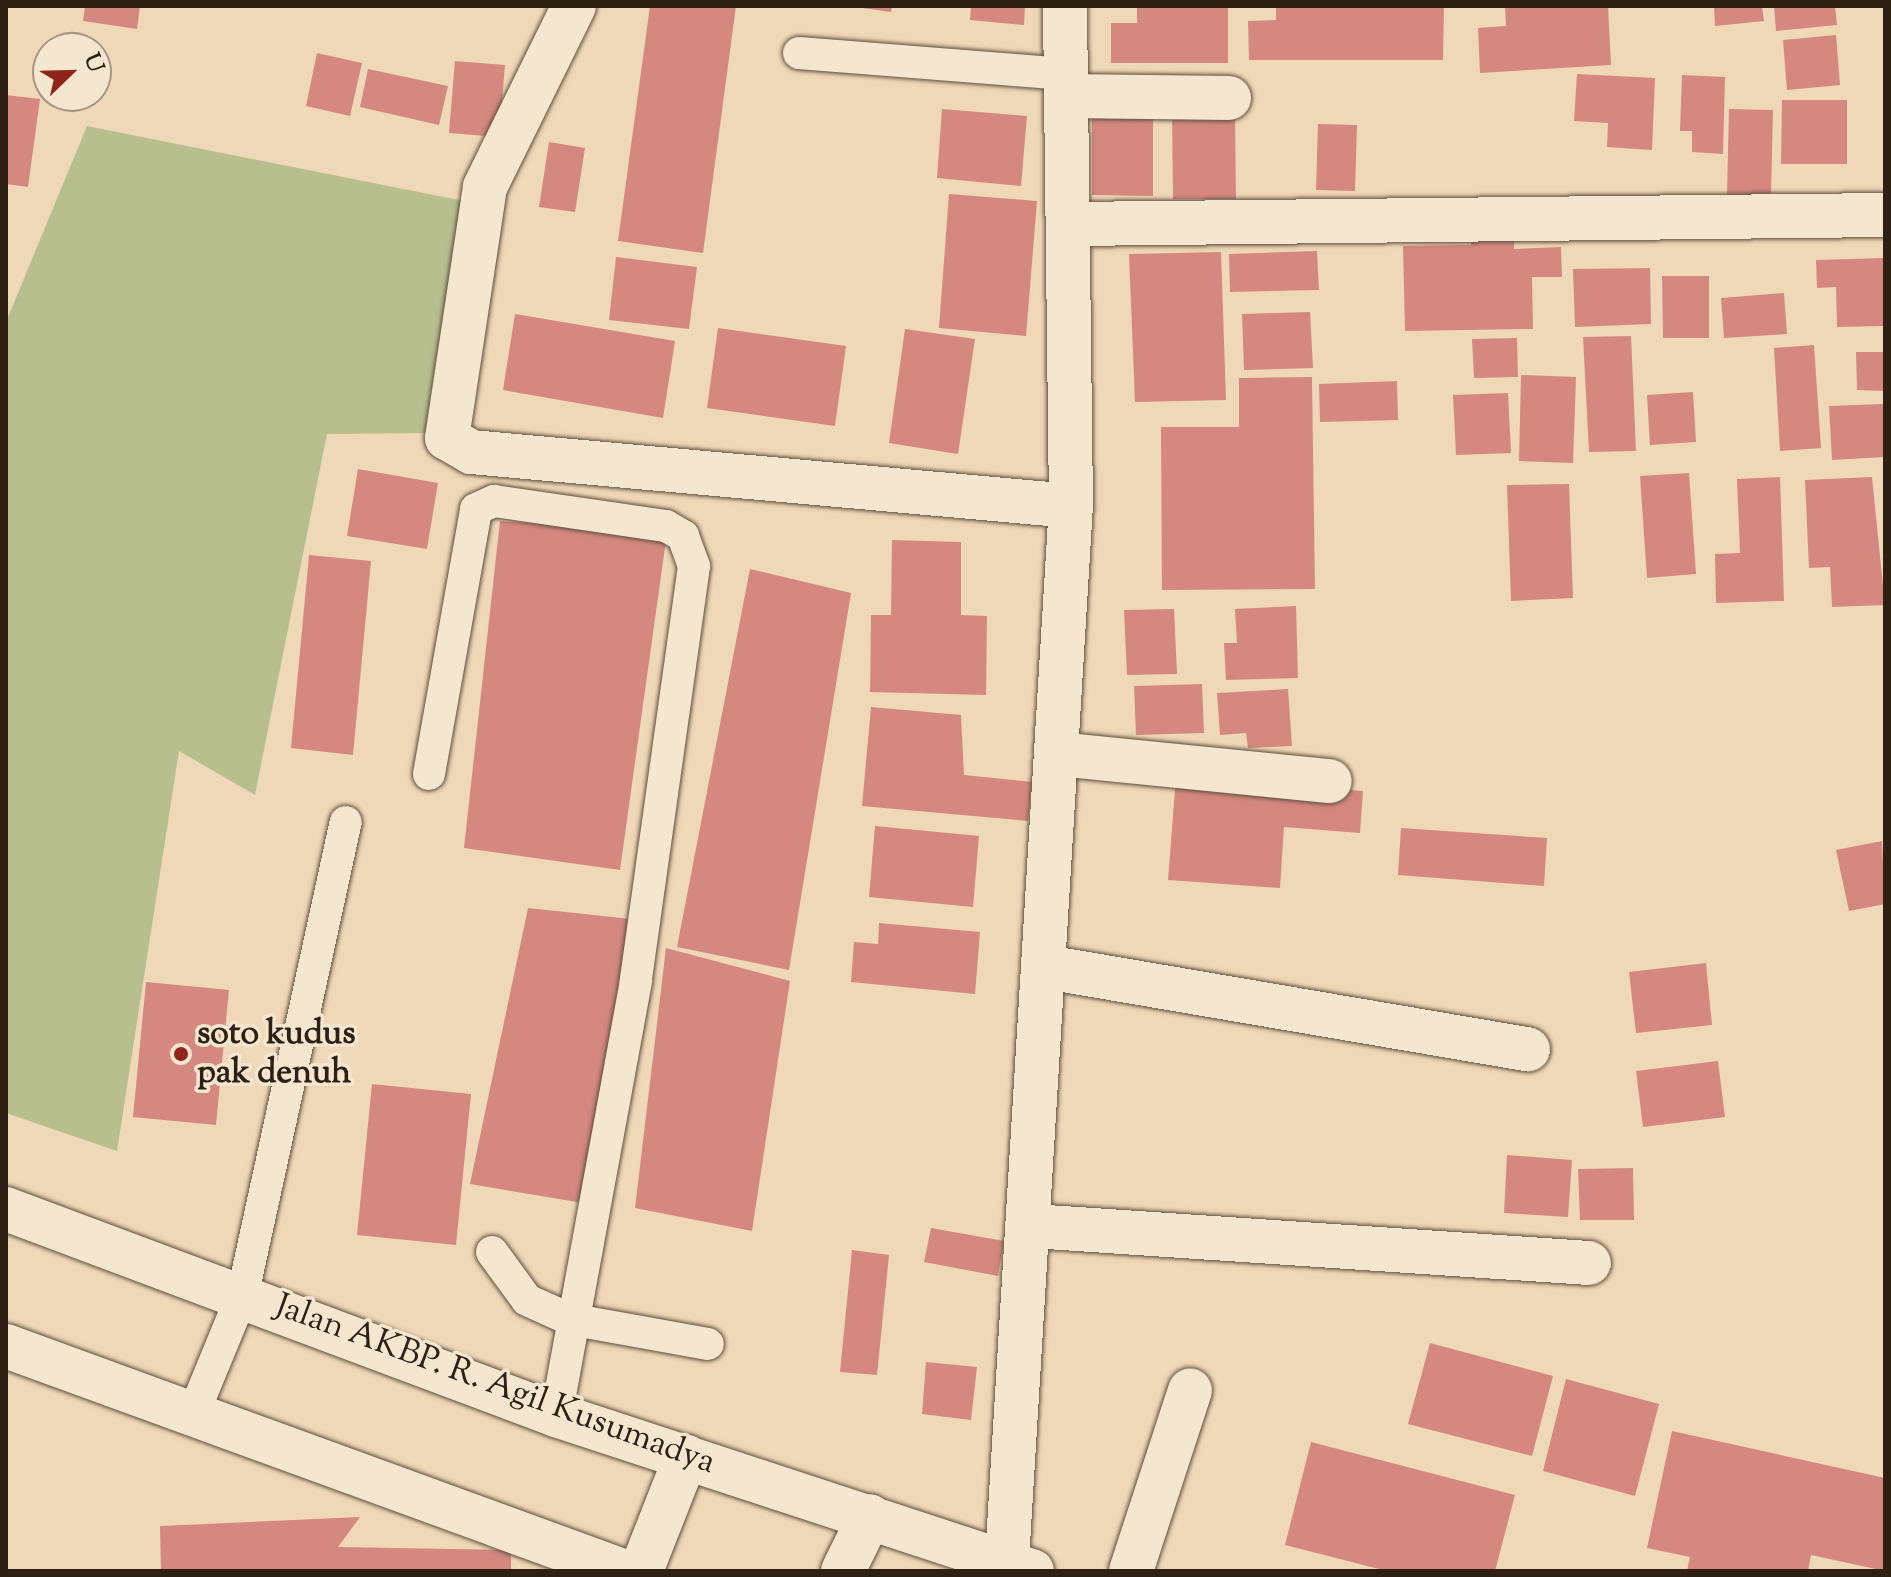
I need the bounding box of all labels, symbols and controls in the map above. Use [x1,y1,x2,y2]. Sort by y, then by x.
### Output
north arrow [32,32,112,112]
text: U [74,49,110,78]
place label: soto kudus pak denuh [197,1014,356,1094]
marker: soto kudus pak denuh [172,1045,190,1063]
street label: Jalan AKBP. R. Agil Kusumadya [269,1286,721,1484]

